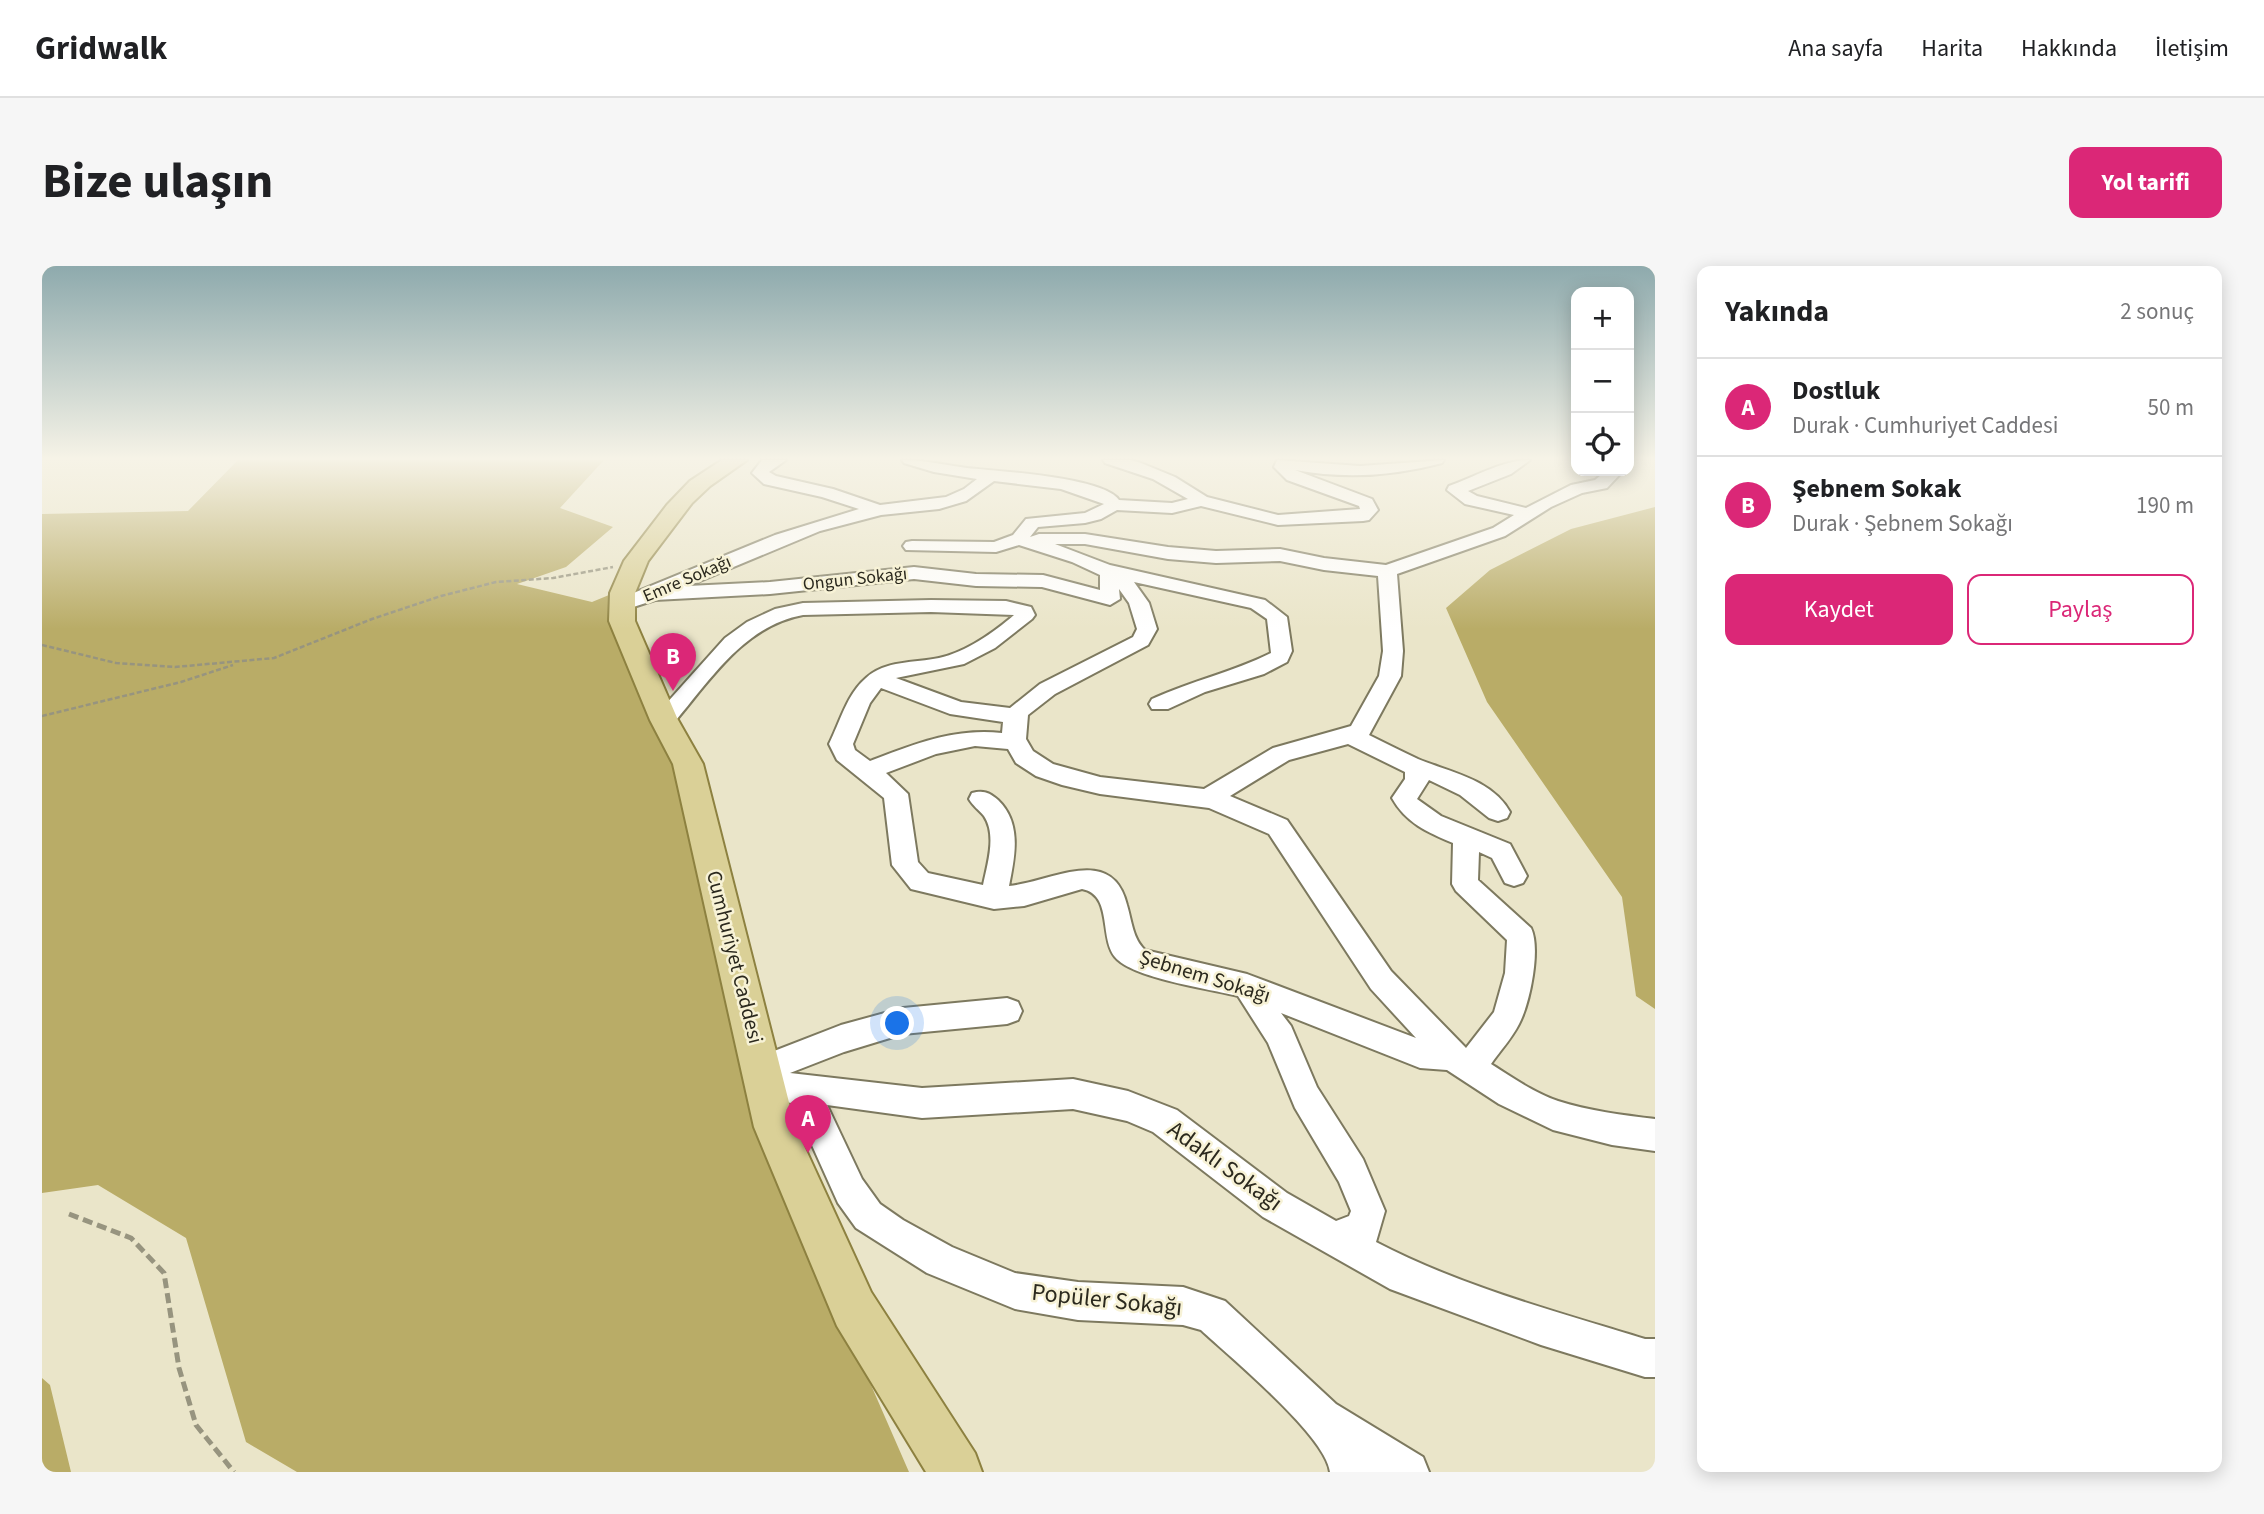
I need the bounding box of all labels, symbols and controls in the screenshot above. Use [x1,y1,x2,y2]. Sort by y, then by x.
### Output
text: Gridwalk [35,25,167,72]
text: Ana sayfa [1788,31,1883,66]
text: Harita [1921,31,1983,66]
text: Hakkında [2021,31,2117,66]
text: İletişim [2155,31,2229,66]
text: Bize ulaşın [42,147,273,217]
button: Yol tarifi [2069,147,2222,218]
map controls [1571,287,1634,476]
button: + [1571,287,1634,350]
text: Yakında [1725,290,1829,333]
text: 2 sonuç [2120,295,2194,328]
button: − [1571,350,1634,413]
text: Dostluk [1792,372,1880,409]
text: A [1741,391,1755,424]
text: 50 m [2147,391,2194,424]
text: Durak · Cumhuriyet Caddesi [1792,409,2058,442]
button: locate [1571,413,1634,476]
text: Şebnem Sokak [1792,470,1961,507]
text: B [1741,489,1755,522]
text: 190 m [2136,489,2194,522]
text: Durak · Şebnem Sokağı [1792,507,2013,540]
street label: Emre Sokağı [639,549,735,609]
street label: Ongun Sokağı [802,561,908,597]
button: Kaydet [1725,574,1953,645]
button: Paylaş [1967,574,2194,645]
pin: B [650,633,696,691]
street label: Cumhuriyet Caddesi [699,867,771,1047]
street label: Şebnem Sokağı [1136,942,1274,1010]
your location [880,1006,914,1040]
pin: A [785,1095,831,1153]
street label: Adaklı Sokağı [1160,1112,1290,1220]
street label: Popüler Sokağı [1030,1275,1184,1325]

